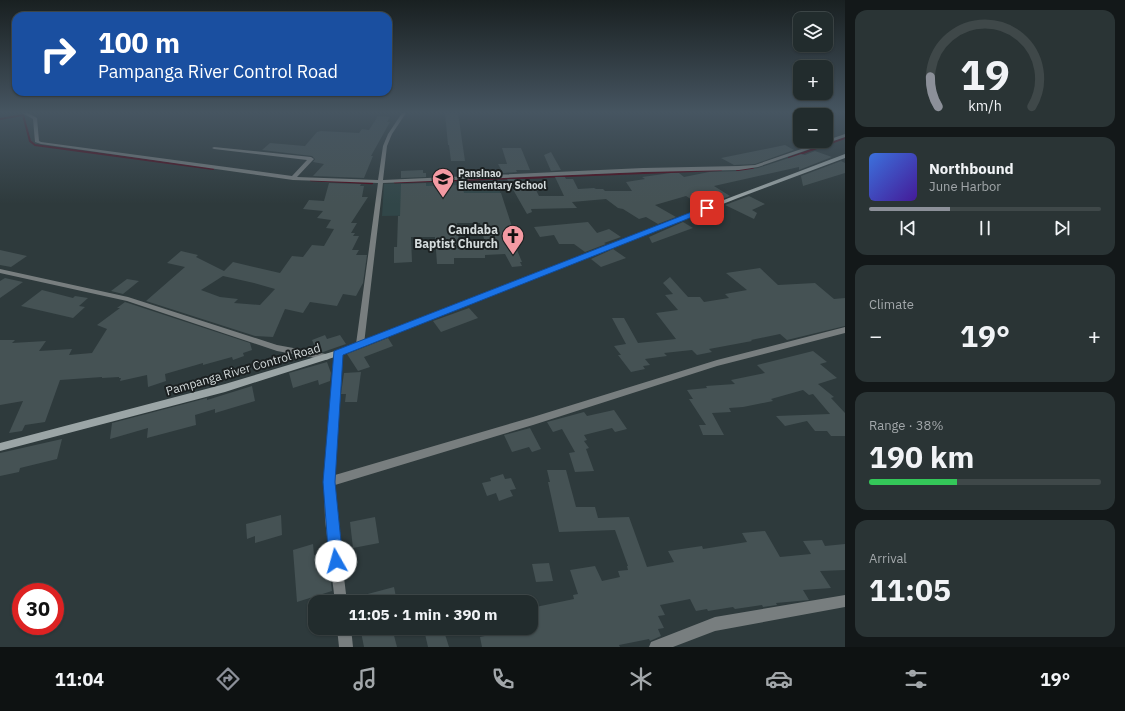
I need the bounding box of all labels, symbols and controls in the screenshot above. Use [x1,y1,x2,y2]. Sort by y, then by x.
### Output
map controls [793,12,833,148]
button: layers [793,12,833,52]
text: 100 m [98,24,180,61]
icon: right [32,28,84,80]
text: 19 [960,47,1010,101]
text: Pampanga River Control Road [98,60,338,83]
button: + [793,60,833,100]
text: km/h [968,95,1002,114]
button: − [793,108,833,148]
text: Northbound [929,159,1014,178]
school or university icon: Pansinao Elementary School [430,166,456,199]
place label: Pansinao Elementary School [458,167,546,192]
text: June Harbor [929,178,1001,195]
pin [690,191,724,225]
icon: arrive [696,197,718,219]
icon: previous [897,217,919,239]
icon: pause [974,217,996,239]
icon: next [1051,217,1073,239]
place label: Candaba Baptist Church [414,222,498,251]
church icon: Candaba Baptist Church [500,223,526,256]
text: Climate [869,296,914,313]
text: 19° [960,316,1010,355]
text: − [869,321,882,350]
text: + [1088,321,1101,350]
street label: Pampanga River Control Road [164,340,322,398]
text: Range · 38% [869,417,943,434]
text: 190 km [869,437,974,476]
position arrow [315,540,357,582]
text: Arrival [869,550,907,567]
text: 11:05 [869,570,951,609]
speed limit sign: 30 [12,583,64,635]
text: 11:05 · 1 min · 390 m [349,605,497,624]
icon: directions [214,665,242,693]
icon: music [351,665,379,693]
icon: phone [489,665,517,693]
icon: climate [627,665,655,693]
icon: car [765,665,793,693]
icon: filters [902,665,930,693]
text: 11:04 [55,668,104,691]
text: 19° [1040,668,1070,691]

